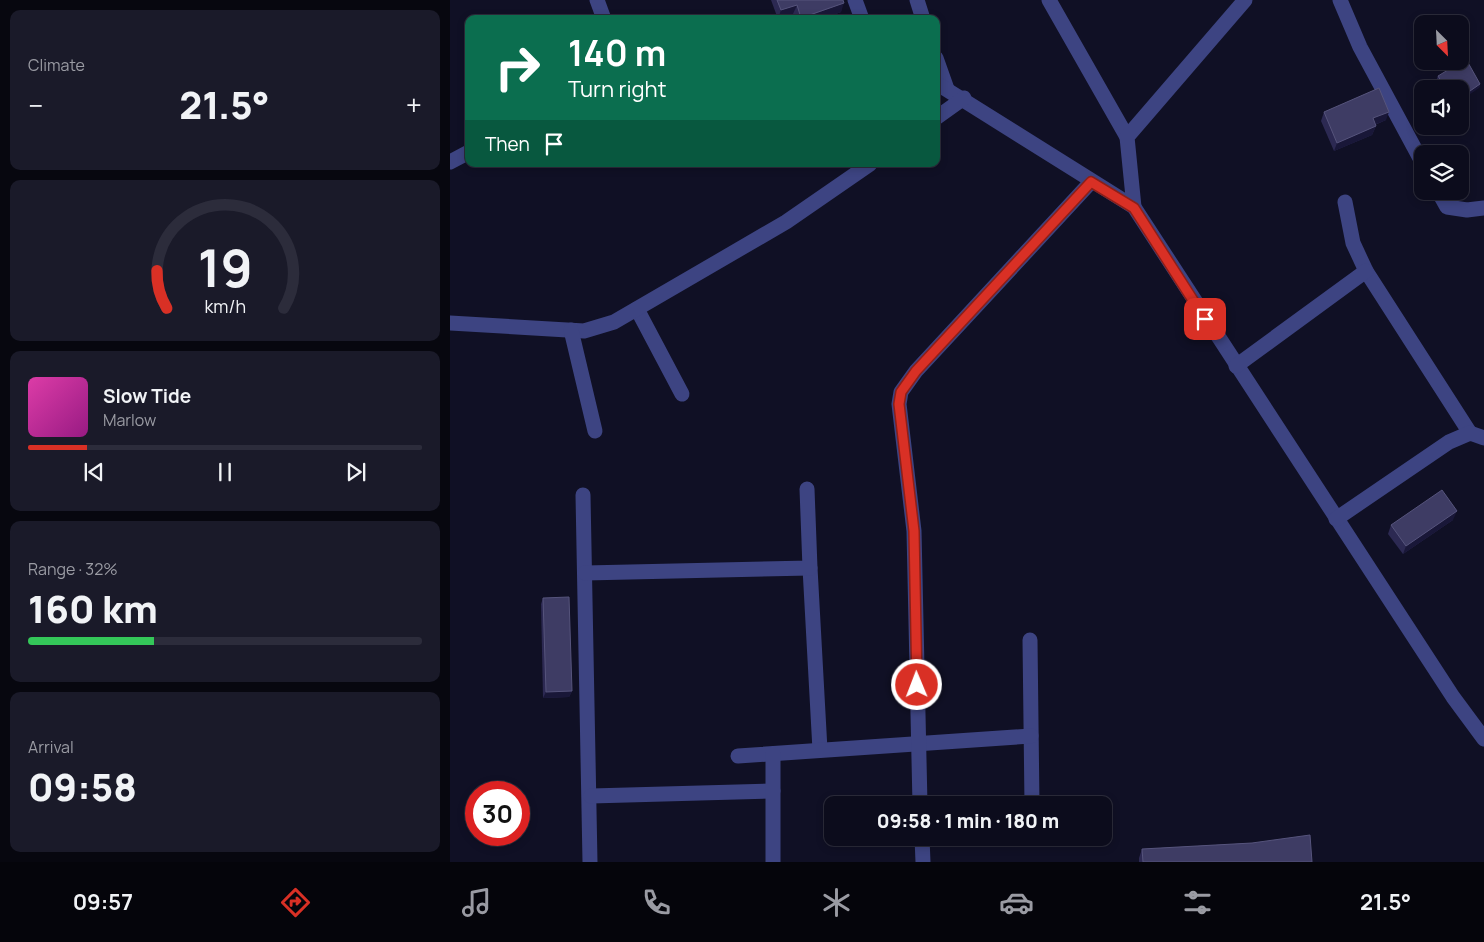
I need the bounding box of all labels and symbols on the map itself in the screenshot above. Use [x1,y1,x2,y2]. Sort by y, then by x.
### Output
north arrow [1414,15,1469,70]
pin [1184,298,1226,340]
position arrow [890,658,942,710]
speed limit sign: 30 [465,781,530,846]

